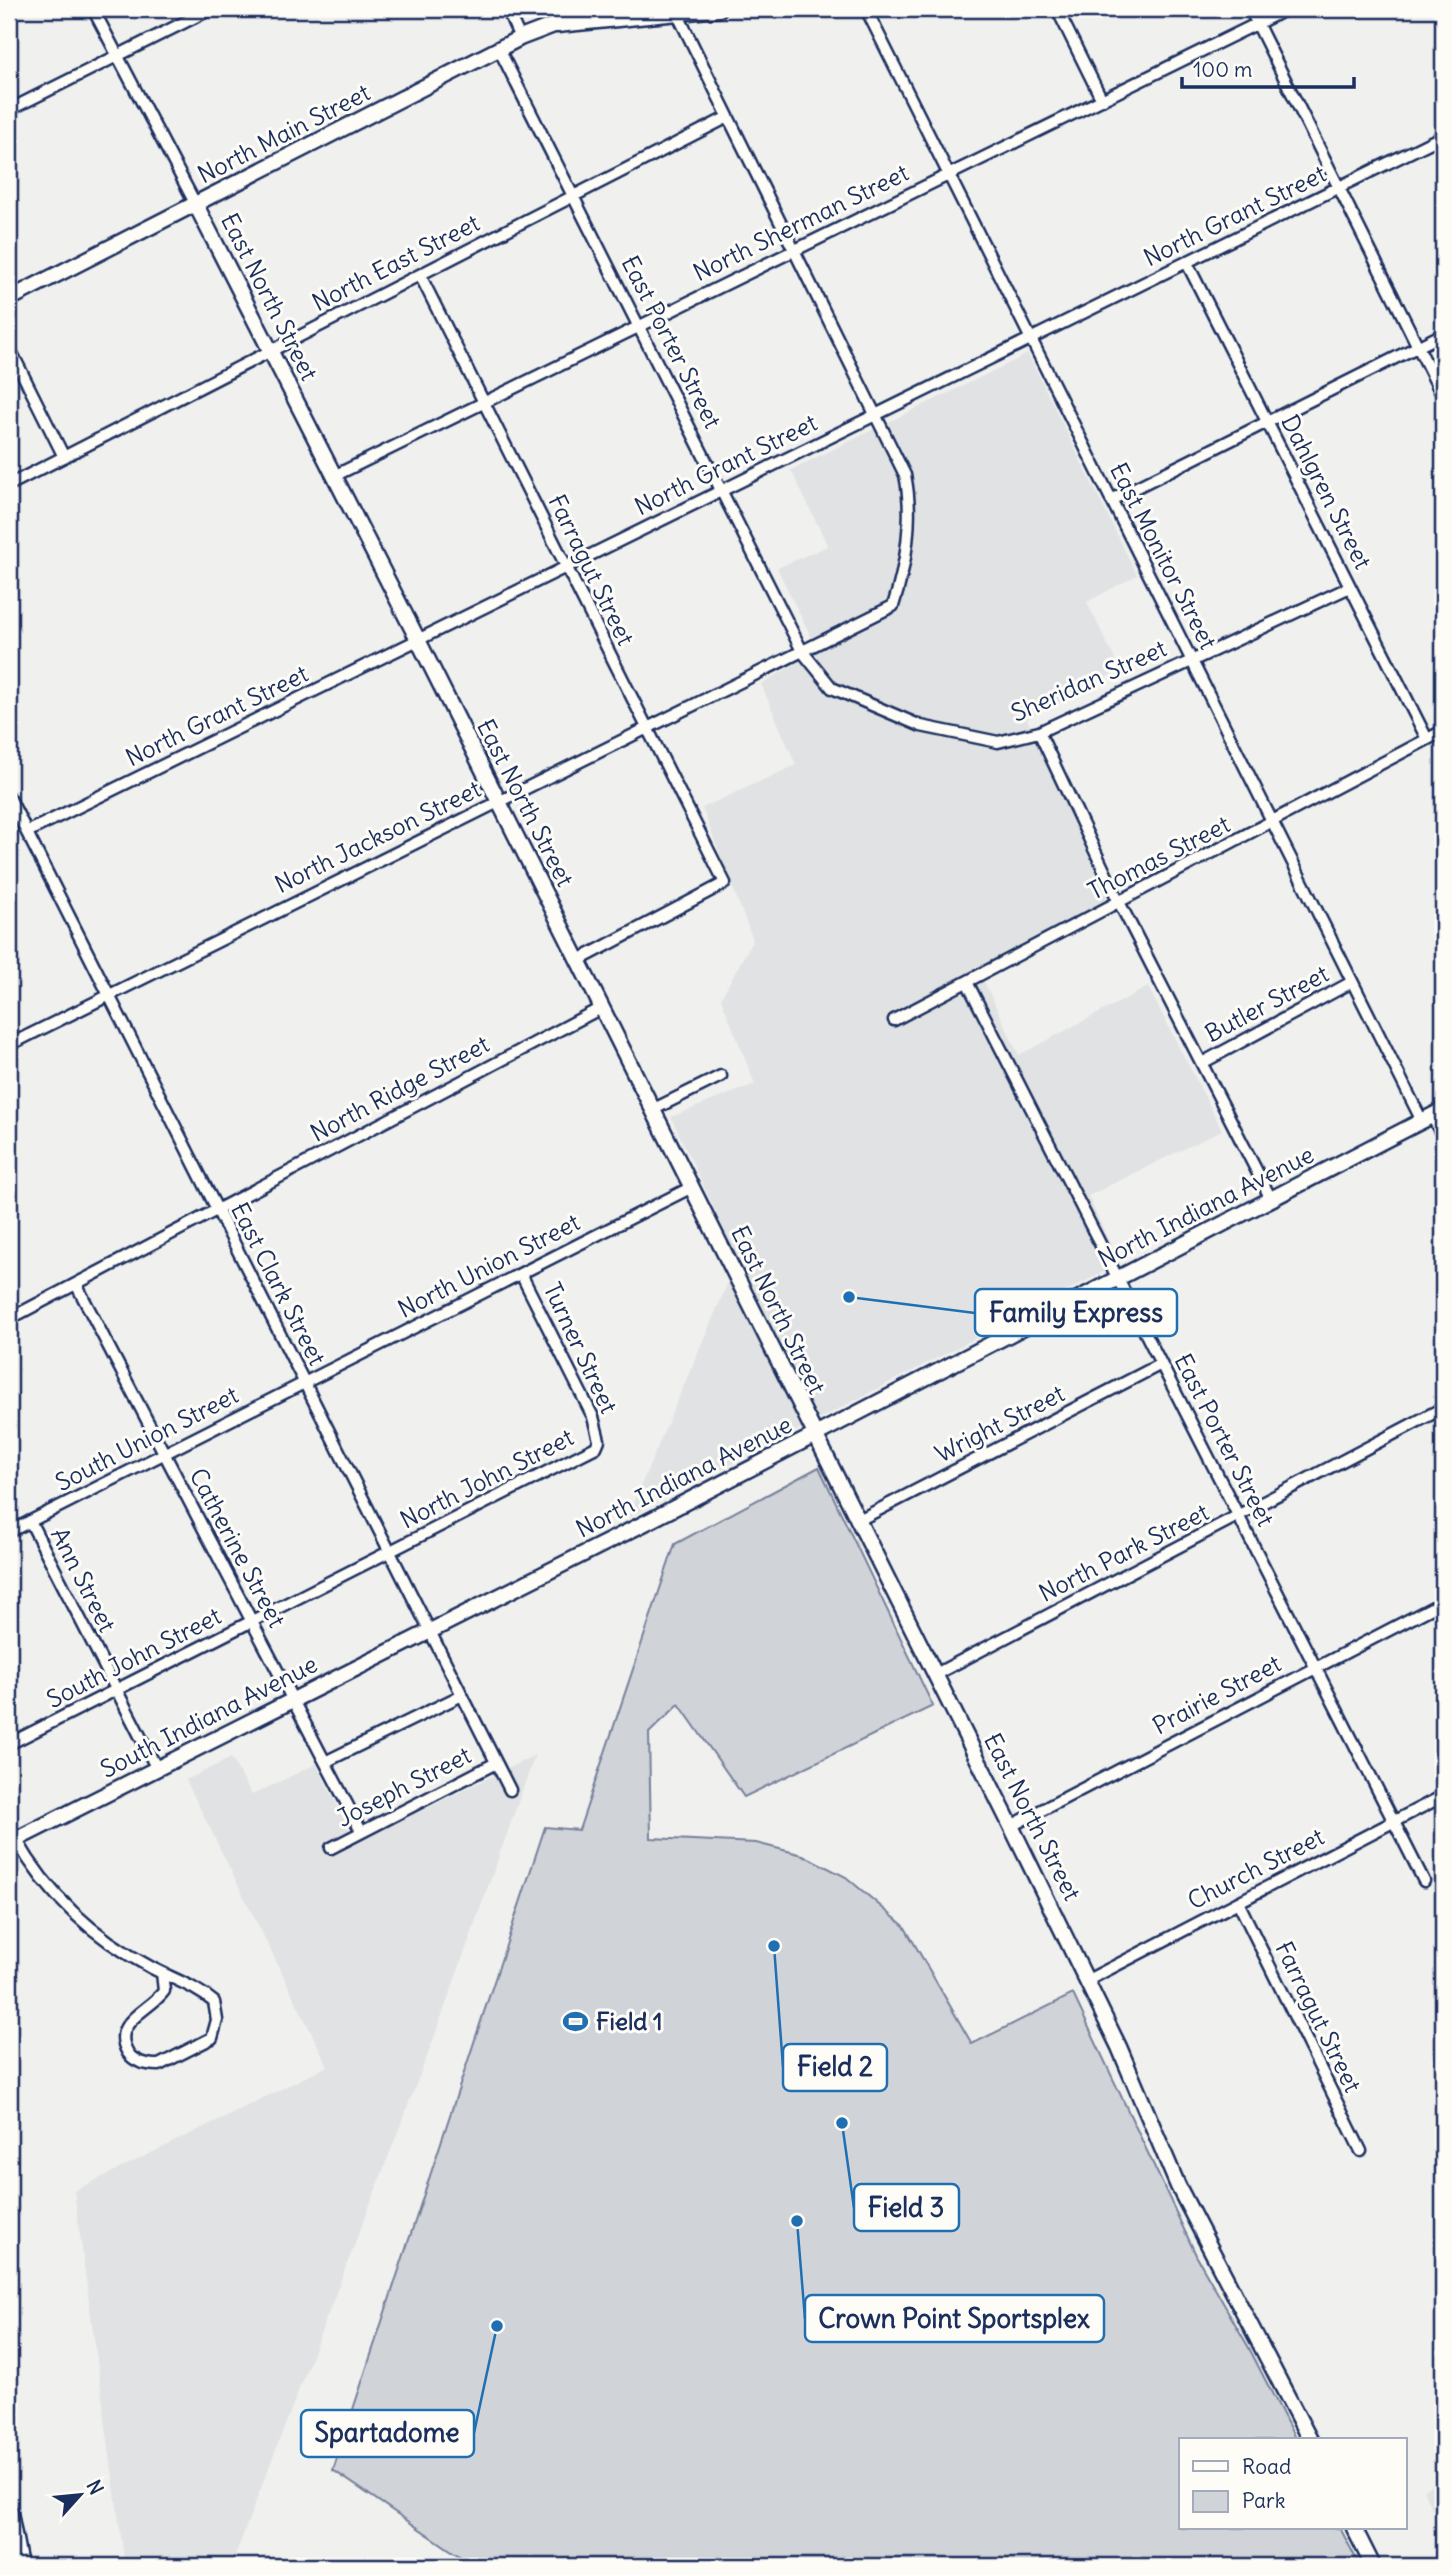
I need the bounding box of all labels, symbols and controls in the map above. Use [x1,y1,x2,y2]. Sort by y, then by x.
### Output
scale bar [1182,46,1354,90]
text: 100 m [1193,56,1252,83]
street label: North Main Street [192,77,375,189]
street label: North Sherman Street [688,157,913,287]
street label: North Grant Street [1138,158,1331,272]
street label: North East Street [307,207,484,317]
street label: East North Street [215,208,325,385]
street label: East Porter Street [615,250,728,433]
street label: North Grant Street [629,407,822,521]
street label: Dahlgren Street [1275,409,1379,574]
street label: East Monitor Street [1104,457,1224,654]
street label: Farragut Street [542,489,641,650]
street label: Sheridan Street [1006,632,1171,728]
street label: North Grant Street [120,658,313,772]
street label: East North Street [471,714,581,891]
street label: North Jackson Street [270,773,486,899]
street label: Thomas Street [1083,808,1235,906]
street label: Butler Street [1200,958,1333,1048]
street label: North Ridge Street [305,1028,494,1148]
street label: North Indiana Avenue [1093,1139,1319,1274]
street label: East Clark Street [225,1197,333,1370]
street label: North Union Street [393,1206,584,1324]
street label: East North Street [725,1221,833,1399]
street label: Turner Street [538,1277,624,1418]
callout: Family Express [975,1289,1177,1336]
text: Family Express [989,1296,1163,1329]
street label: East Porter Street [1168,1348,1281,1531]
street label: Wright Street [930,1378,1069,1469]
street label: South Union Street [50,1379,243,1497]
street label: North Indiana Avenue [571,1409,797,1544]
street label: North John Street [395,1422,578,1535]
street label: Catherine Street [183,1463,292,1632]
street label: North Park Street [1034,1496,1214,1608]
street label: Ann Street [45,1522,123,1637]
street label: South John Street [41,1600,226,1714]
street label: South Indiana Avenue [95,1648,322,1784]
street label: Prairie Street [1147,1648,1286,1740]
street label: East North Street [978,1728,1088,1905]
street label: Joseph Street [331,1739,476,1833]
street label: Church Street [1182,1821,1329,1915]
street label: Farragut Street [1269,1936,1368,2097]
place label: Field 1 [596,2006,663,2036]
sports icon: Field 1 [562,2008,590,2036]
callout: Field 2 [783,2044,887,2091]
text: Field 2 [797,2050,873,2083]
callout: Field 3 [854,2184,959,2231]
text: Field 3 [868,2191,944,2224]
callout: Crown Point Sportsplex [805,2295,1104,2342]
text: Crown Point Sportsplex [818,2302,1090,2335]
callout: Spartadome [301,2410,474,2457]
text: Spartadome [315,2416,459,2449]
legend [1179,2438,1406,2530]
text: Road [1242,2453,1291,2480]
north arrow [46,2460,116,2530]
text: N [81,2476,109,2499]
text: Park [1242,2487,1285,2514]

